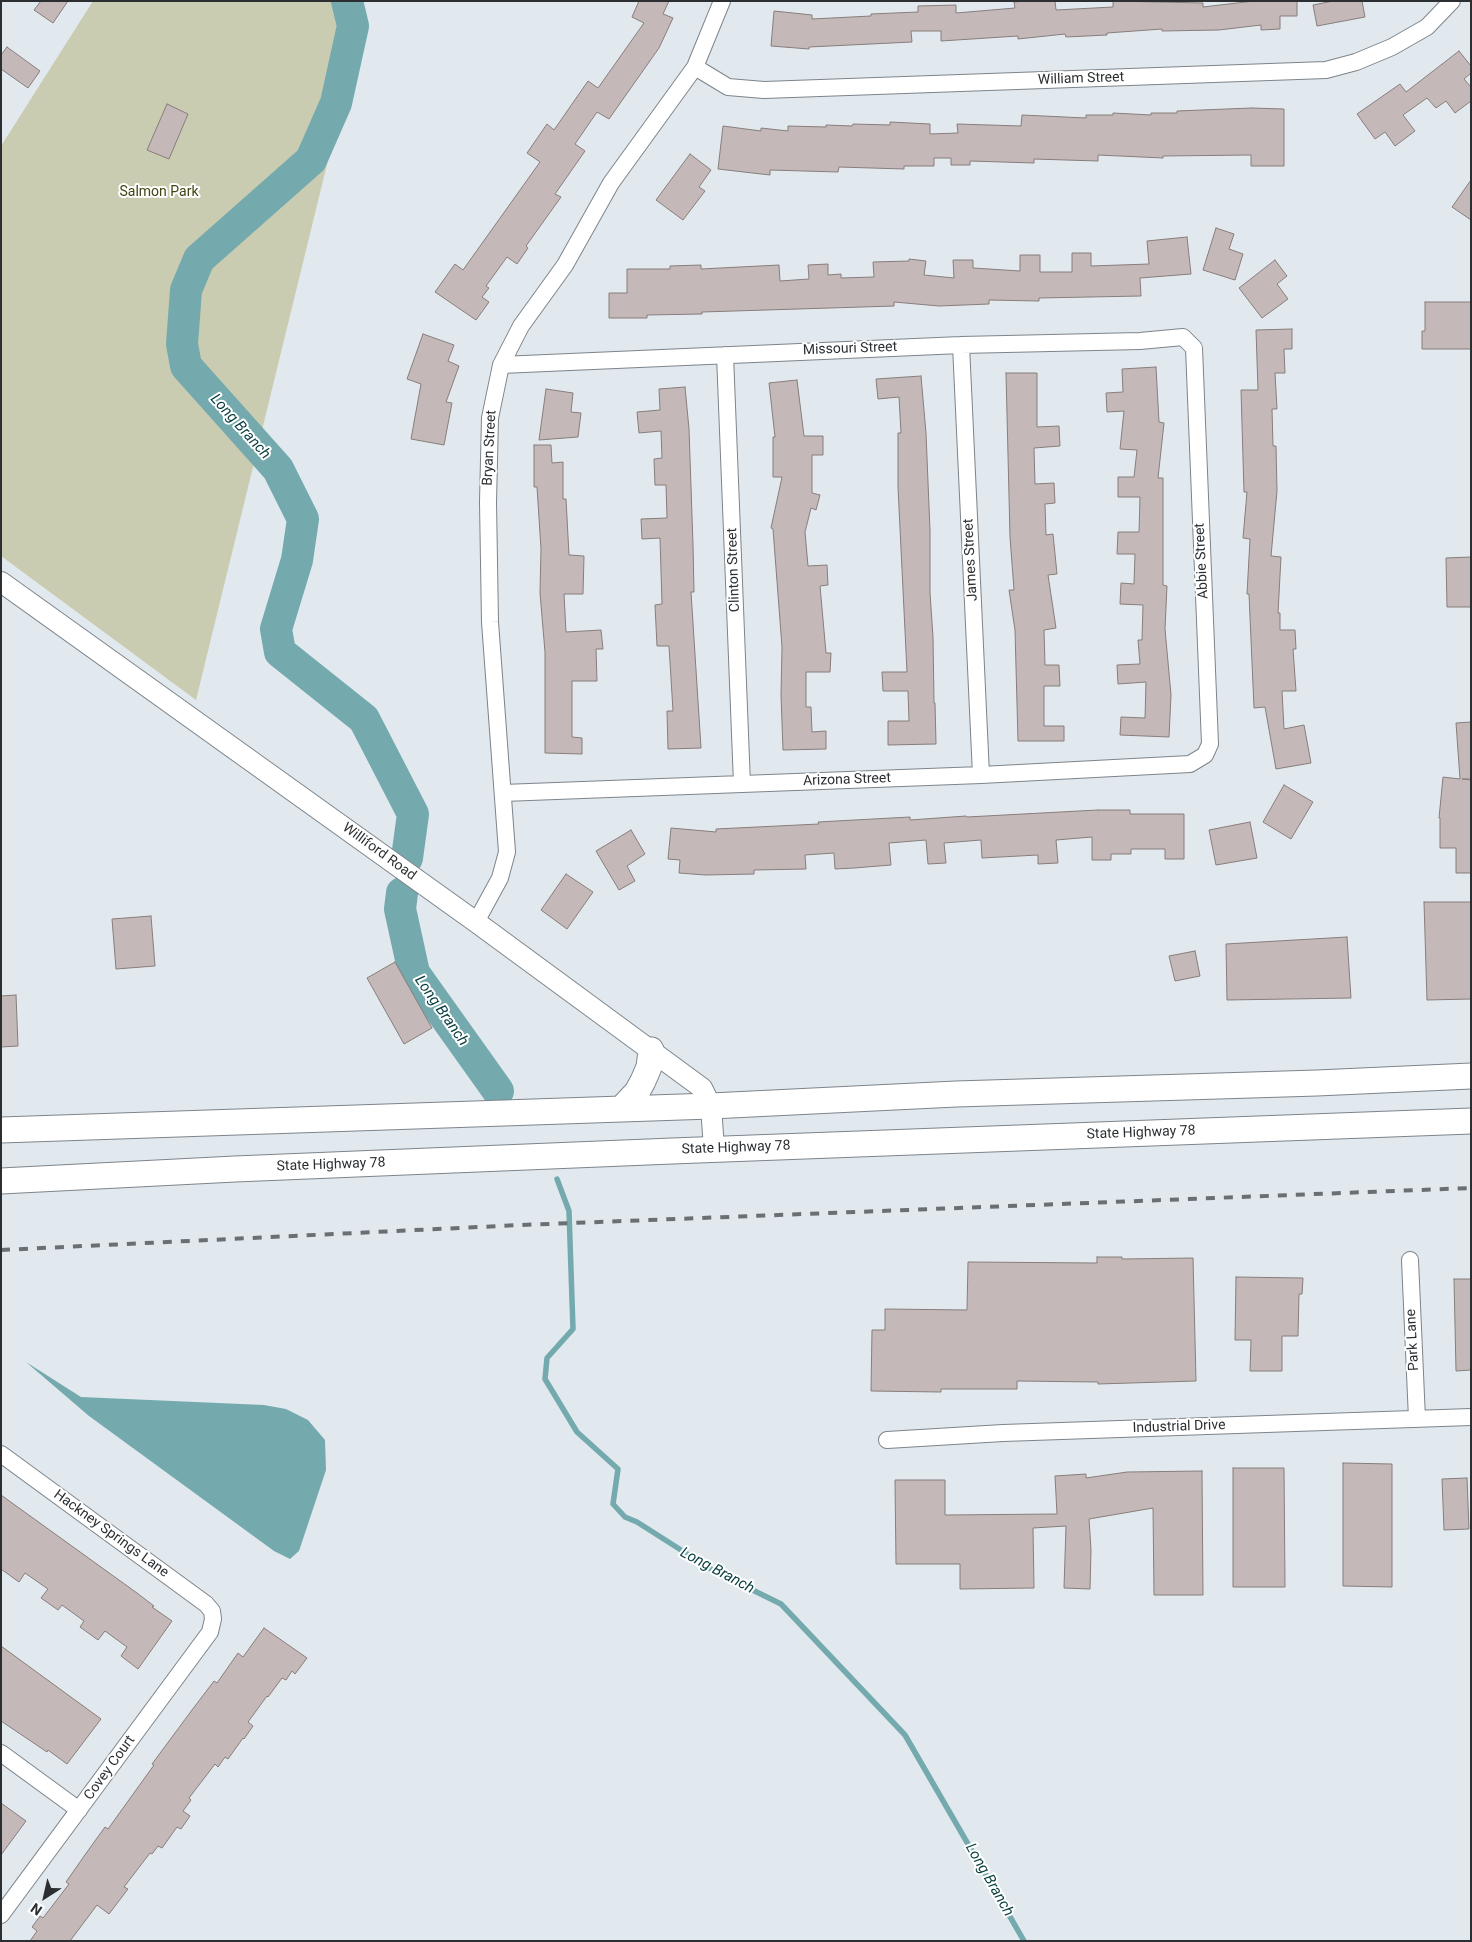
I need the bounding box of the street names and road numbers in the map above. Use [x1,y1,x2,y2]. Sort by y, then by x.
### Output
street label: William Street [1038,69,1124,89]
street label: Missouri Street [803,339,897,359]
street label: Bryan Street [480,410,500,486]
street label: James Street [960,518,982,602]
street label: Abbie Street [1192,523,1212,599]
street label: Clinton Street [724,528,744,612]
street label: Arizona Street [803,770,891,790]
street label: Williford Road [339,820,419,884]
street label: State Highway 78 [1086,1123,1196,1143]
street label: State Highway 78 [681,1138,791,1158]
street label: State Highway 78 [276,1155,386,1175]
street label: Park Lane [1403,1309,1423,1371]
street label: Industrial Drive [1132,1417,1226,1437]
street label: Hackney Springs Lane [50,1487,172,1581]
street label: Covey Court [81,1732,139,1804]

